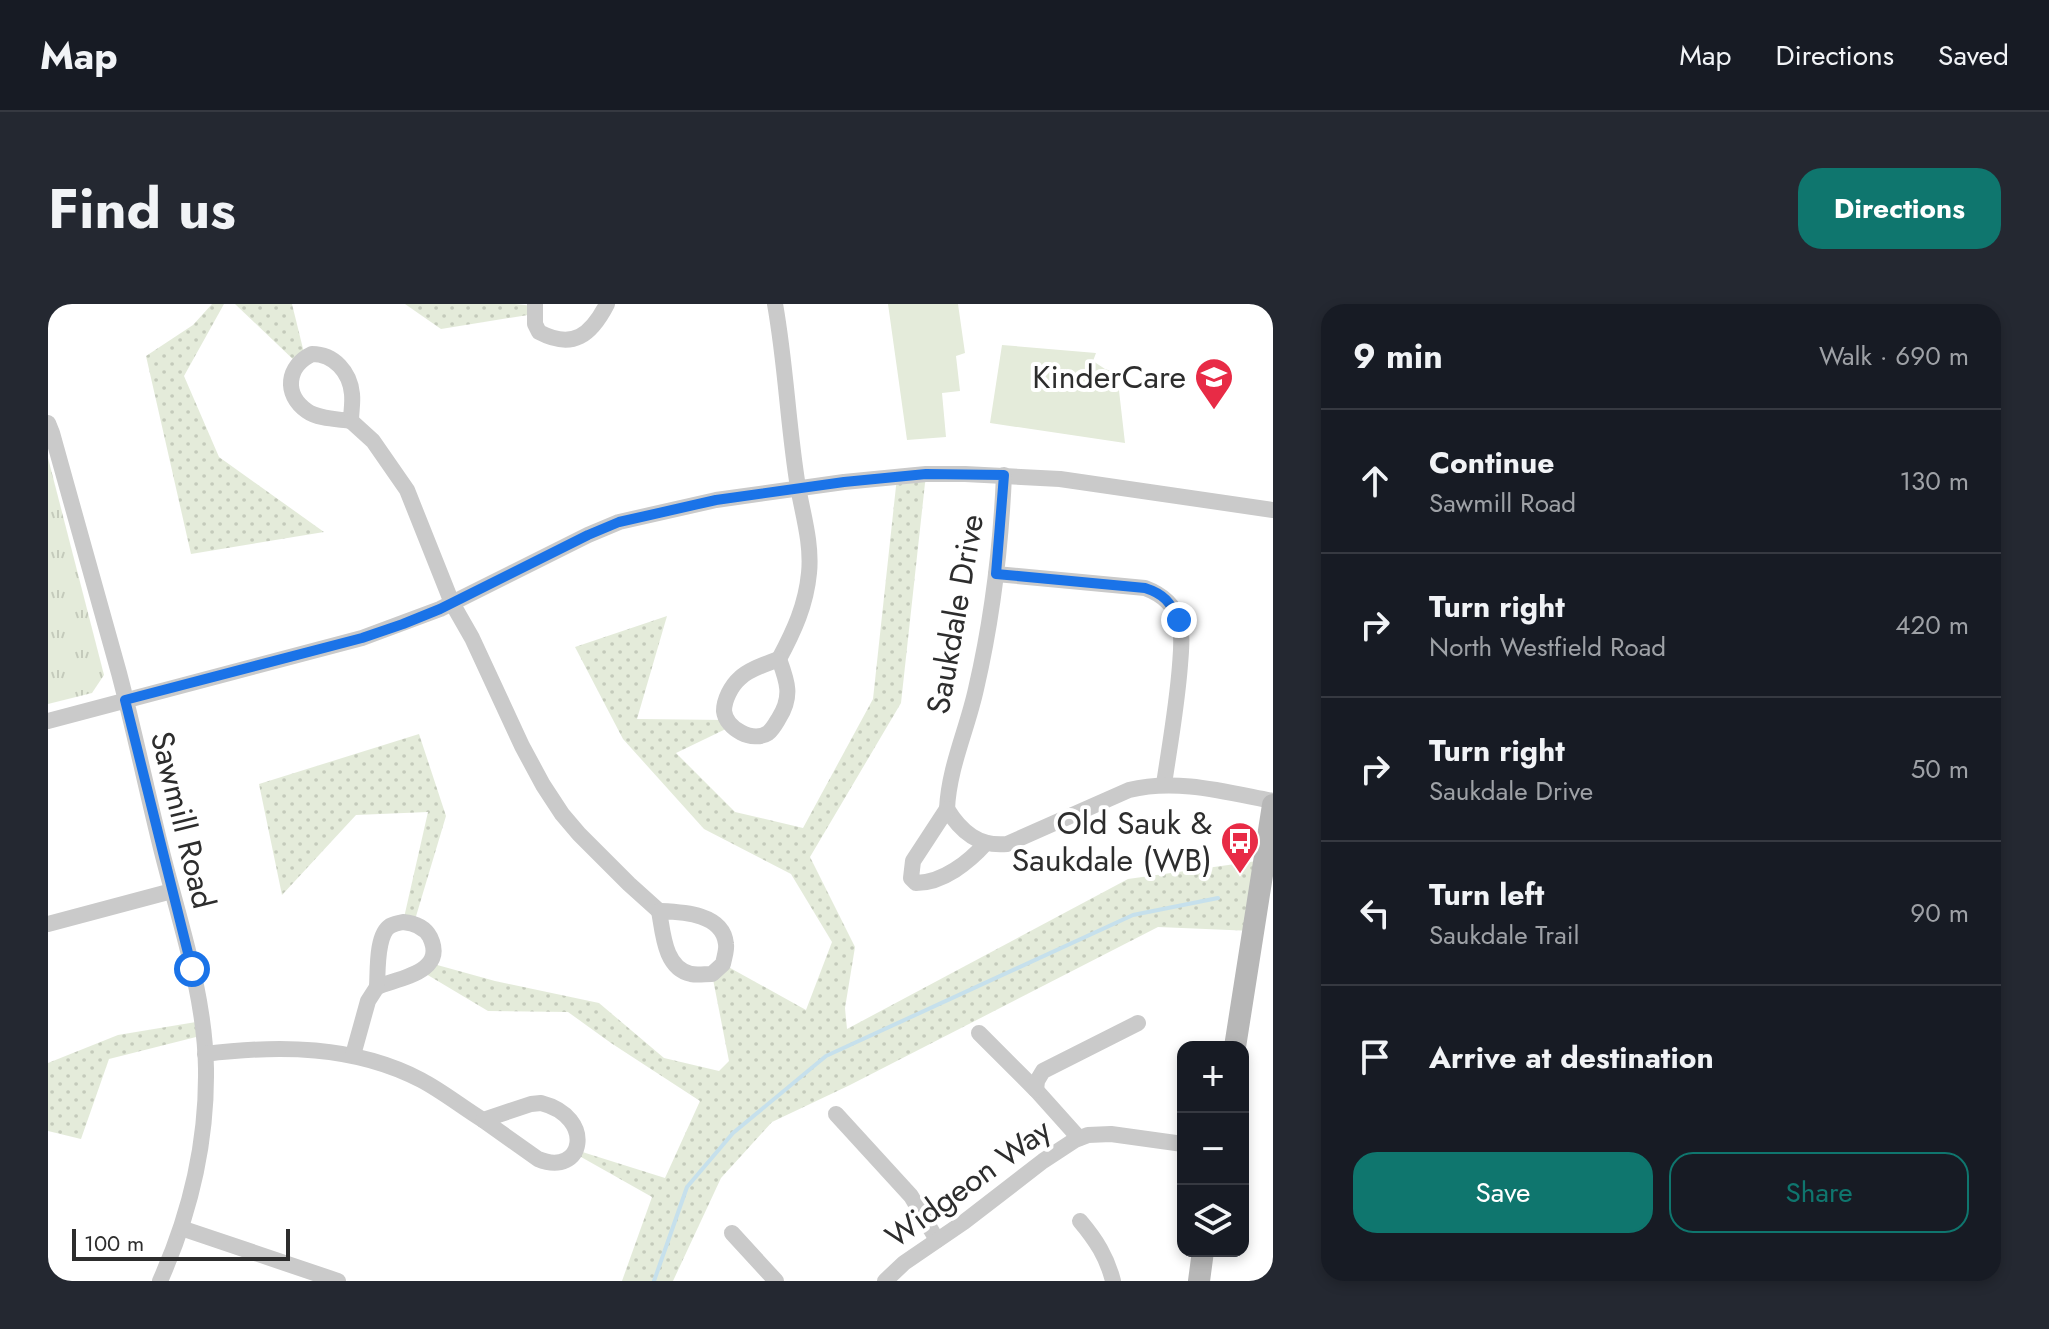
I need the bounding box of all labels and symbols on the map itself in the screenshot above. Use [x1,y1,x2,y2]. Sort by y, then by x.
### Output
place label: KinderCare [1032,354,1186,400]
school or university icon: KinderCare [1193,356,1235,411]
street label: Saukdale Drive [915,511,995,717]
route end [1161,602,1197,638]
street label: Sawmill Road [139,727,227,913]
place label: Old Sauk & Saukdale (WB) [1012,800,1212,883]
bus stop icon: Old Sauk & Saukdale (WB) [1219,820,1261,875]
route start [174,951,210,987]
street label: Widgeon Way [876,1107,1061,1259]
scale bar [72,1225,290,1261]

